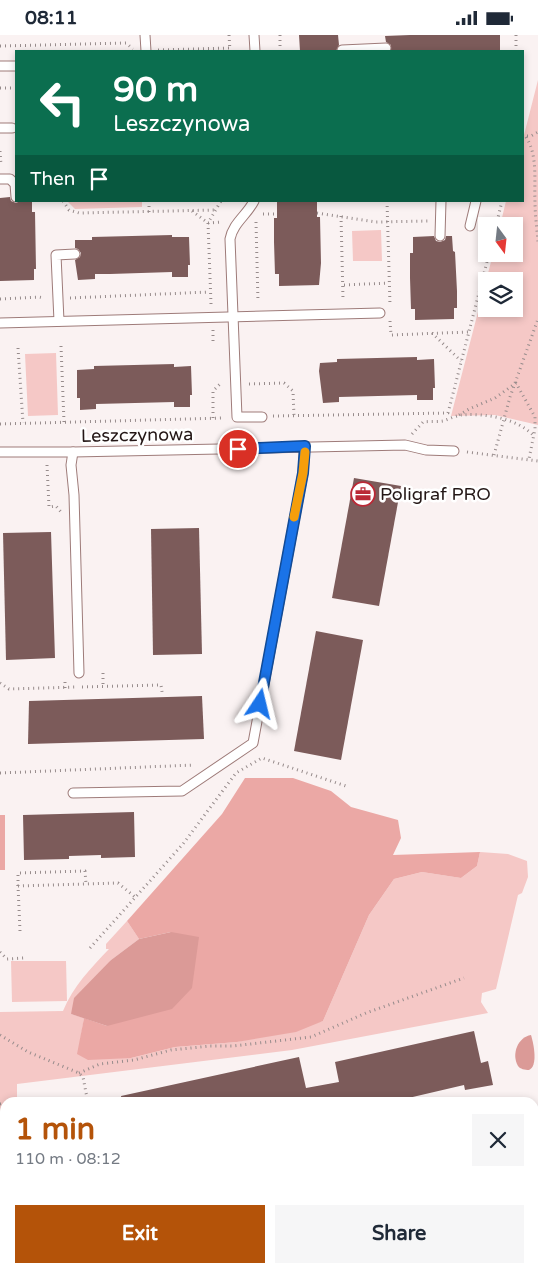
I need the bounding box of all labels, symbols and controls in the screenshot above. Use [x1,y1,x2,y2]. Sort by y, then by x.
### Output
text: 08:11 [25,7,78,29]
text: 90 m [113,69,198,111]
icon: left [30,70,95,135]
text: Leszczynowa [113,111,250,137]
icon: arrive [85,165,113,193]
text: Then [30,168,75,190]
north arrow [478,217,522,263]
map controls [478,217,523,317]
button: layers [478,272,523,317]
street label: Leszczynowa [81,423,193,447]
pin [217,428,259,470]
icon: arrive [224,435,252,463]
office icon: Poligraf PRO [350,481,376,507]
place label: Poligraf PRO [380,483,491,505]
position arrow [233,677,285,729]
text: 1 min [15,1111,95,1148]
button: close [472,1114,524,1166]
text: 110 m · 08:12 [15,1149,121,1169]
button: Exit [15,1205,265,1263]
button: Share [275,1205,524,1263]

